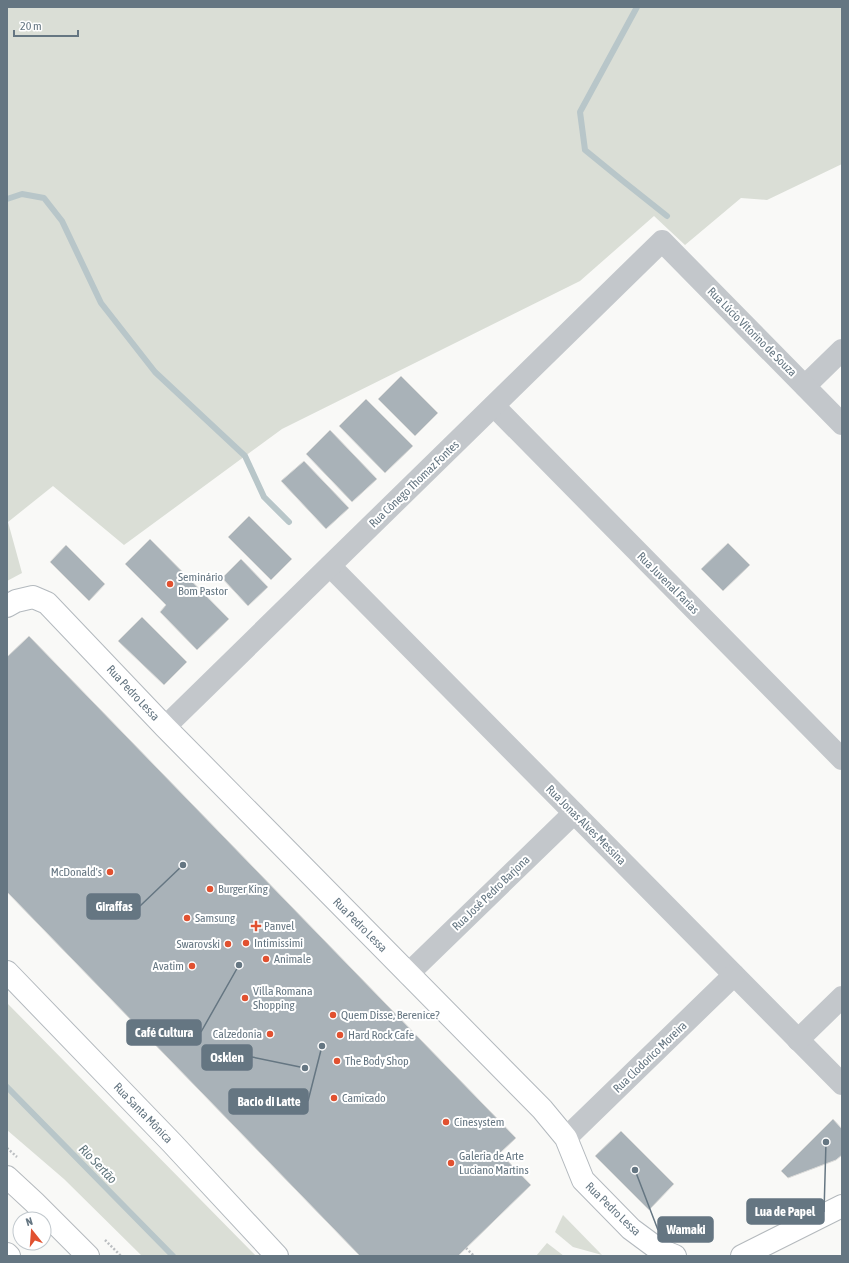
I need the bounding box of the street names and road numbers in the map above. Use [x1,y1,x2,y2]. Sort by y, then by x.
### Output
street label: Rua Lúcio Vitorino de Souza [705,285,799,379]
street label: Rua Cônego Thomaz Fontes [366,438,462,530]
street label: Rua Juvenal Farias [634,549,702,617]
street label: Rua Pedro Lessa [104,662,162,724]
street label: Rua Jonas Alves Messina [543,782,629,868]
street label: Rua José Pedro Barjona [449,852,533,934]
street label: Rua Pedro Lessa [330,895,390,955]
street label: Rua Clodorico Moreira [610,1018,690,1096]
street label: Rua Santa Mônica [111,1080,175,1146]
street label: Rua Pedro Lessa [583,1179,643,1239]

